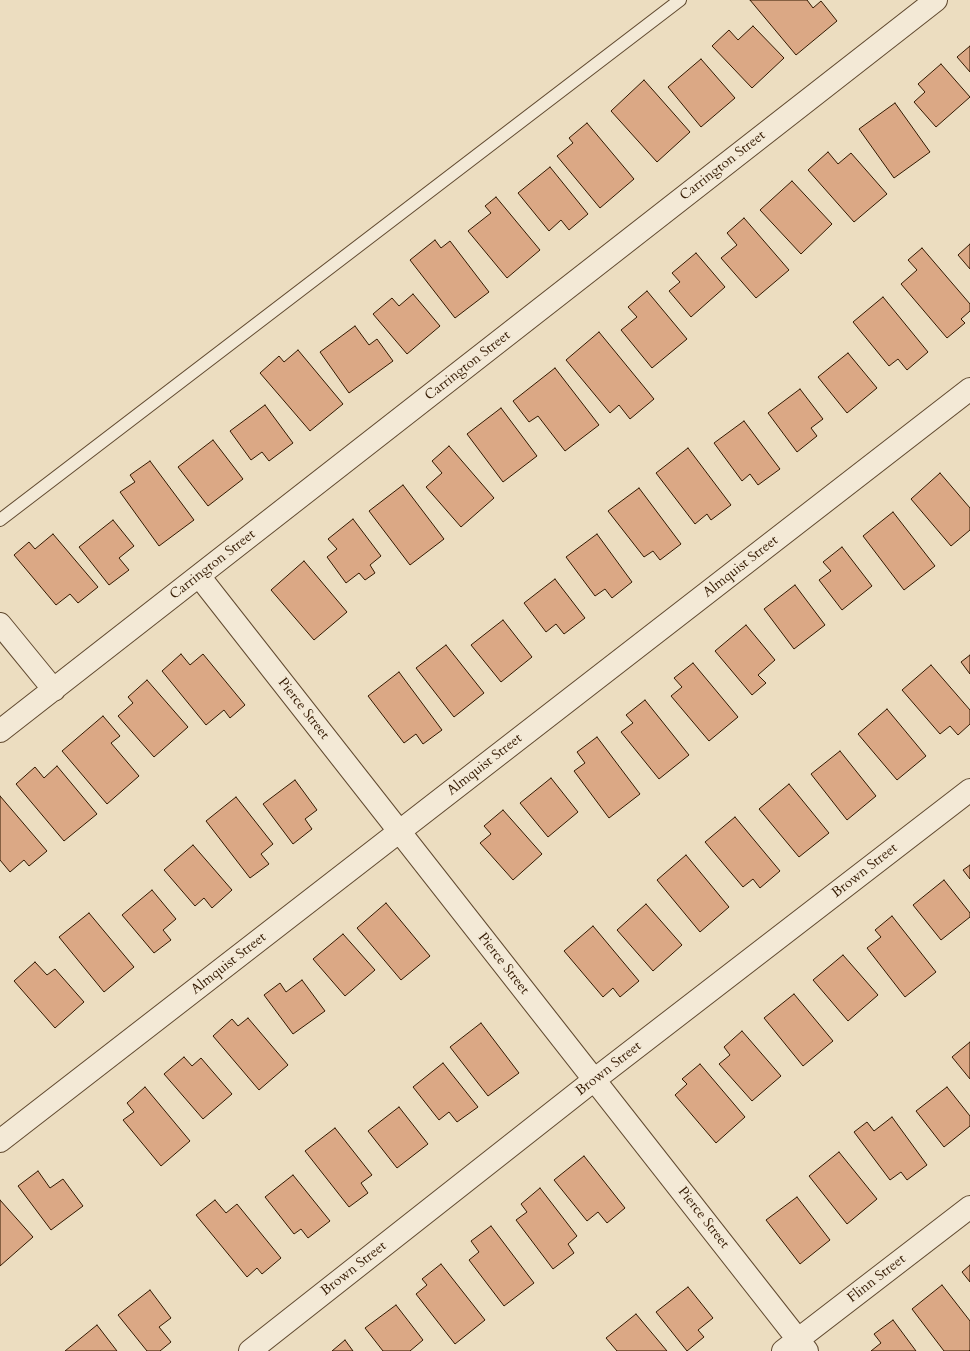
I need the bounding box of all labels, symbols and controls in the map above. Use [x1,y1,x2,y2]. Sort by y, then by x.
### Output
street label: Carrington Street [677,127,769,205]
street label: Carrington Street [422,327,514,405]
street label: Carrington Street [167,526,259,604]
street label: Almquist Street [700,532,782,602]
street label: Pierce Street [274,675,332,743]
street label: Almquist Street [444,730,526,800]
street label: Brown Street [829,840,901,902]
street label: Almquist Street [188,929,270,999]
street label: Pierce Street [474,930,532,998]
street label: Brown Street [573,1038,645,1100]
street label: Pierce Street [674,1184,732,1252]
street label: Brown Street [318,1238,390,1300]
street label: Flinn Street [845,1251,909,1307]

